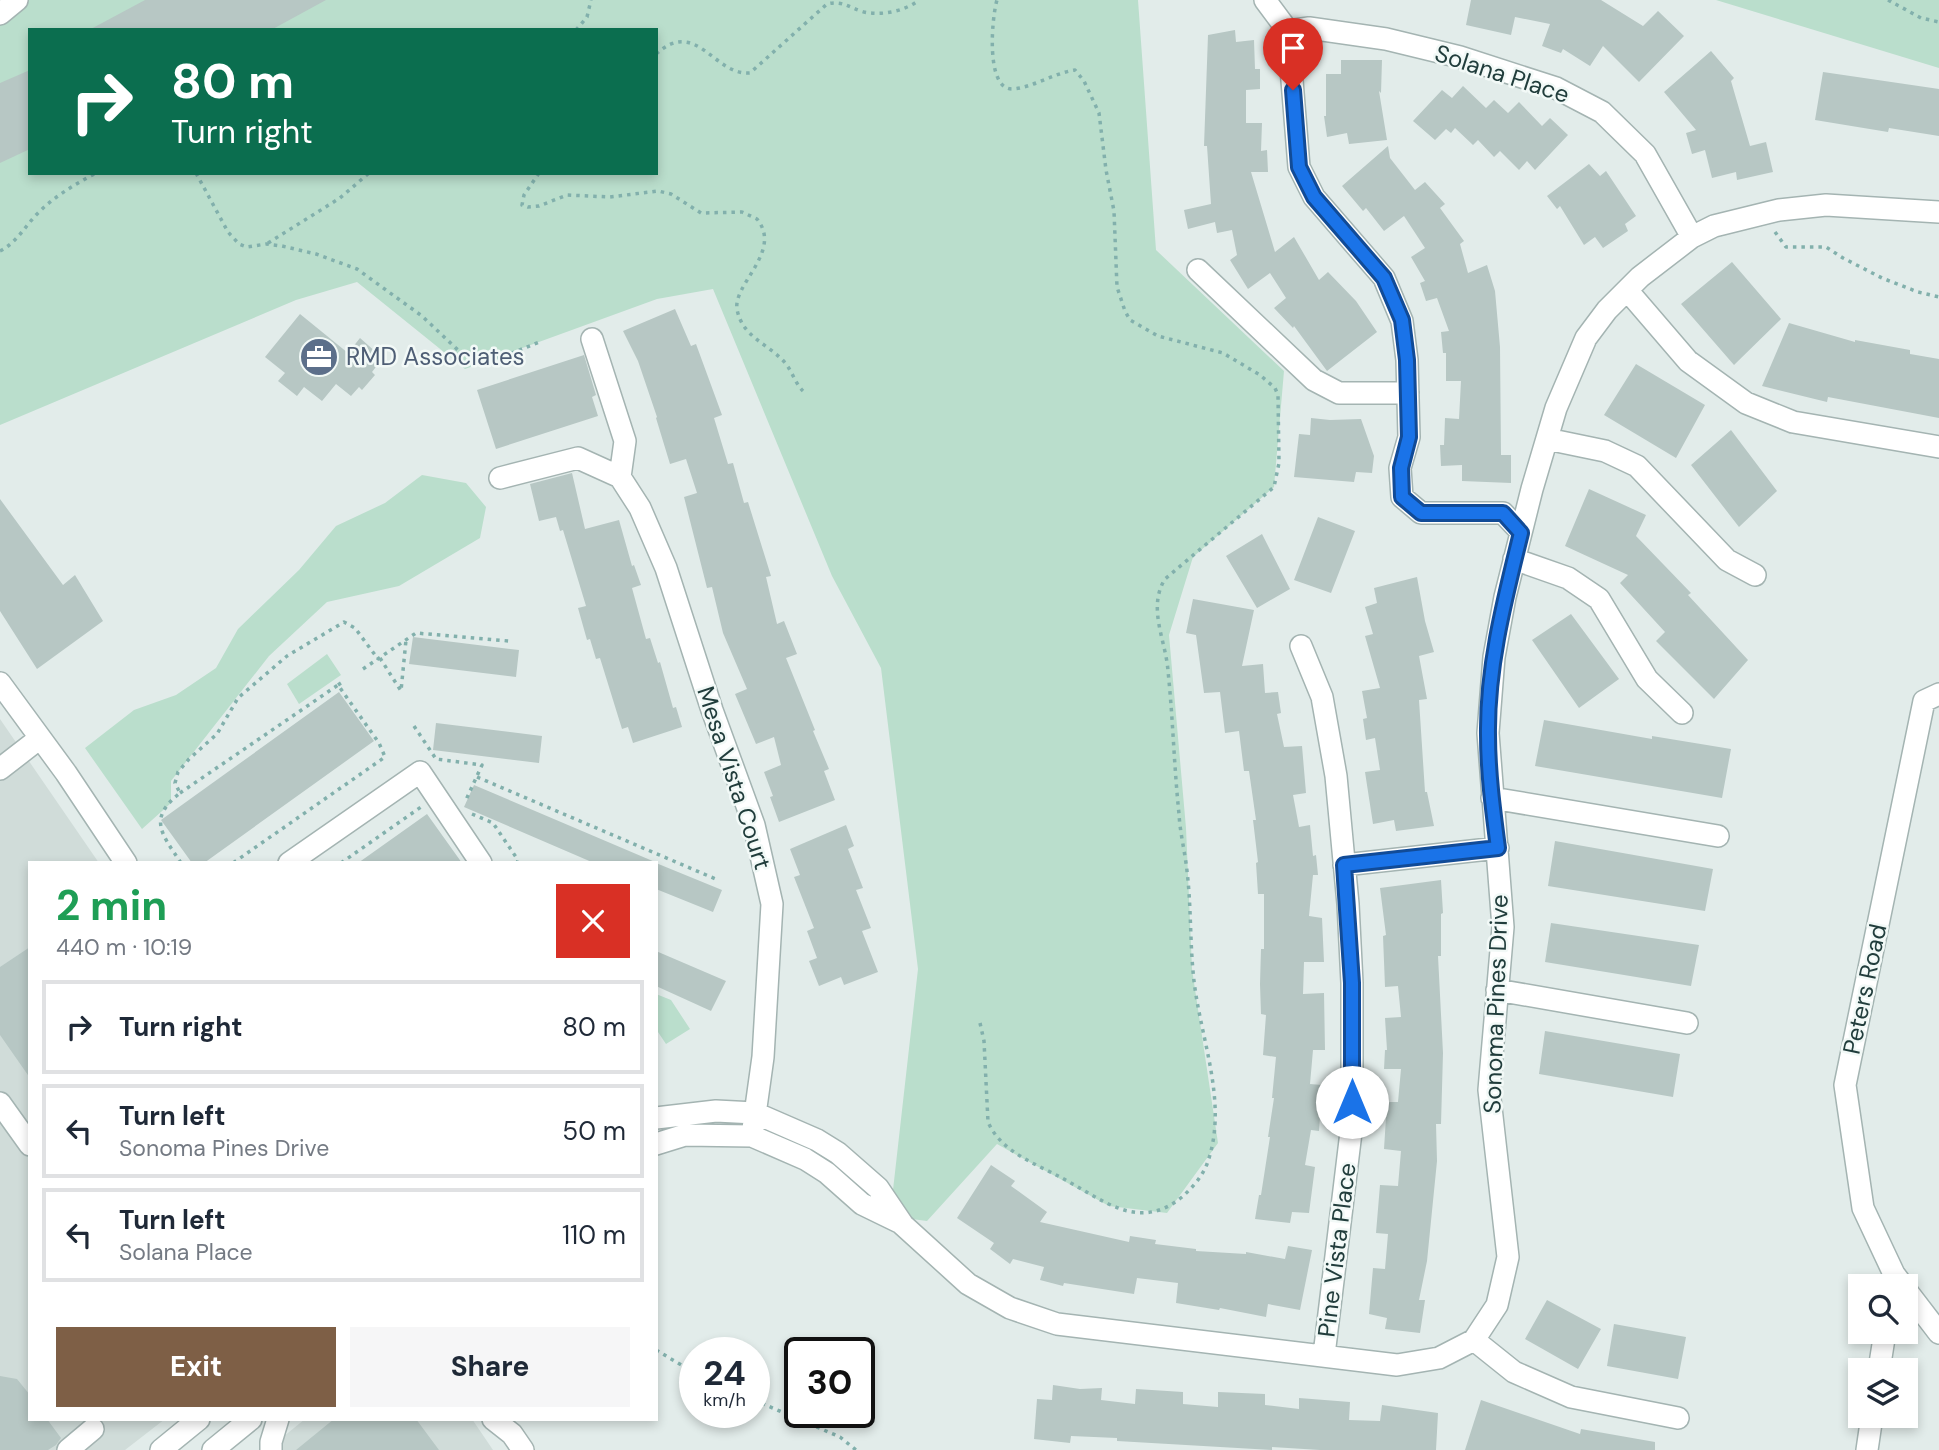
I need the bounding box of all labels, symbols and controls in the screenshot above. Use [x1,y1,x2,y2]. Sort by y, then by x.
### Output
pin [1263,18,1323,90]
icon: arrive [1274,29,1312,67]
street label: Solana Place [1431,37,1573,110]
text: 80 m [171,49,294,113]
icon: right [56,56,147,147]
text: Turn right [171,111,313,153]
office icon: RMD Associates [298,336,340,378]
place label: RMD Associates [346,341,525,372]
street label: Mesa Vista Court [690,682,779,873]
text: 2 min [56,878,167,933]
button: close [556,884,630,958]
street label: Sonoma Pines Drive [1476,894,1515,1114]
street label: Peters Road [1836,921,1893,1057]
text: 440 m · 10:19 [56,932,192,962]
icon: right [60,1008,98,1046]
text: Turn right [119,1010,243,1044]
text: 80 m [562,1010,626,1044]
position arrow [1315,1065,1389,1139]
text: Turn left [119,1099,226,1133]
icon: left [60,1112,98,1150]
text: 50 m [562,1114,626,1148]
text: Sonoma Pines Drive [119,1133,329,1163]
street label: Pine Vista Place [1310,1161,1363,1339]
text: Turn left [119,1203,226,1237]
icon: left [60,1216,98,1254]
text: 110 m [562,1218,626,1252]
text: Solana Place [119,1237,253,1267]
map controls [1848,1274,1918,1428]
button: search [1848,1274,1918,1344]
button: Exit [56,1327,336,1407]
button: Share [350,1327,630,1407]
speed limit sign: 30 [784,1337,875,1428]
text: 24 [703,1350,746,1396]
button: layers [1848,1358,1918,1428]
text: km/h [703,1388,746,1412]

